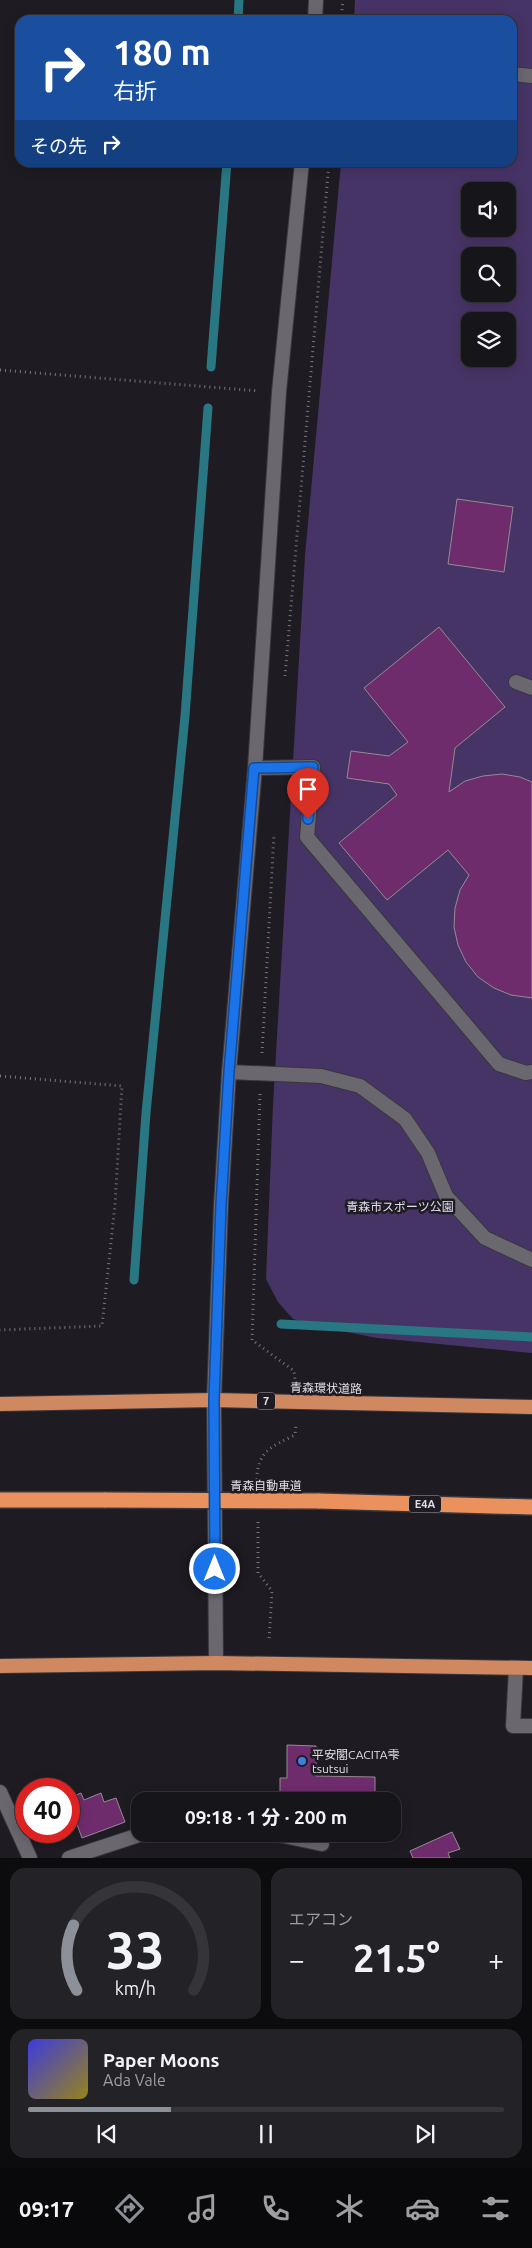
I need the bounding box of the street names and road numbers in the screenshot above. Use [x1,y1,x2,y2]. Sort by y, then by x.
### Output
street label: 青森環状道路 [290,1381,362,1395]
road number: 7 [257,1392,275,1410]
street label: 青森自動車道 [230,1479,302,1492]
road number: E4A [409,1496,441,1512]

